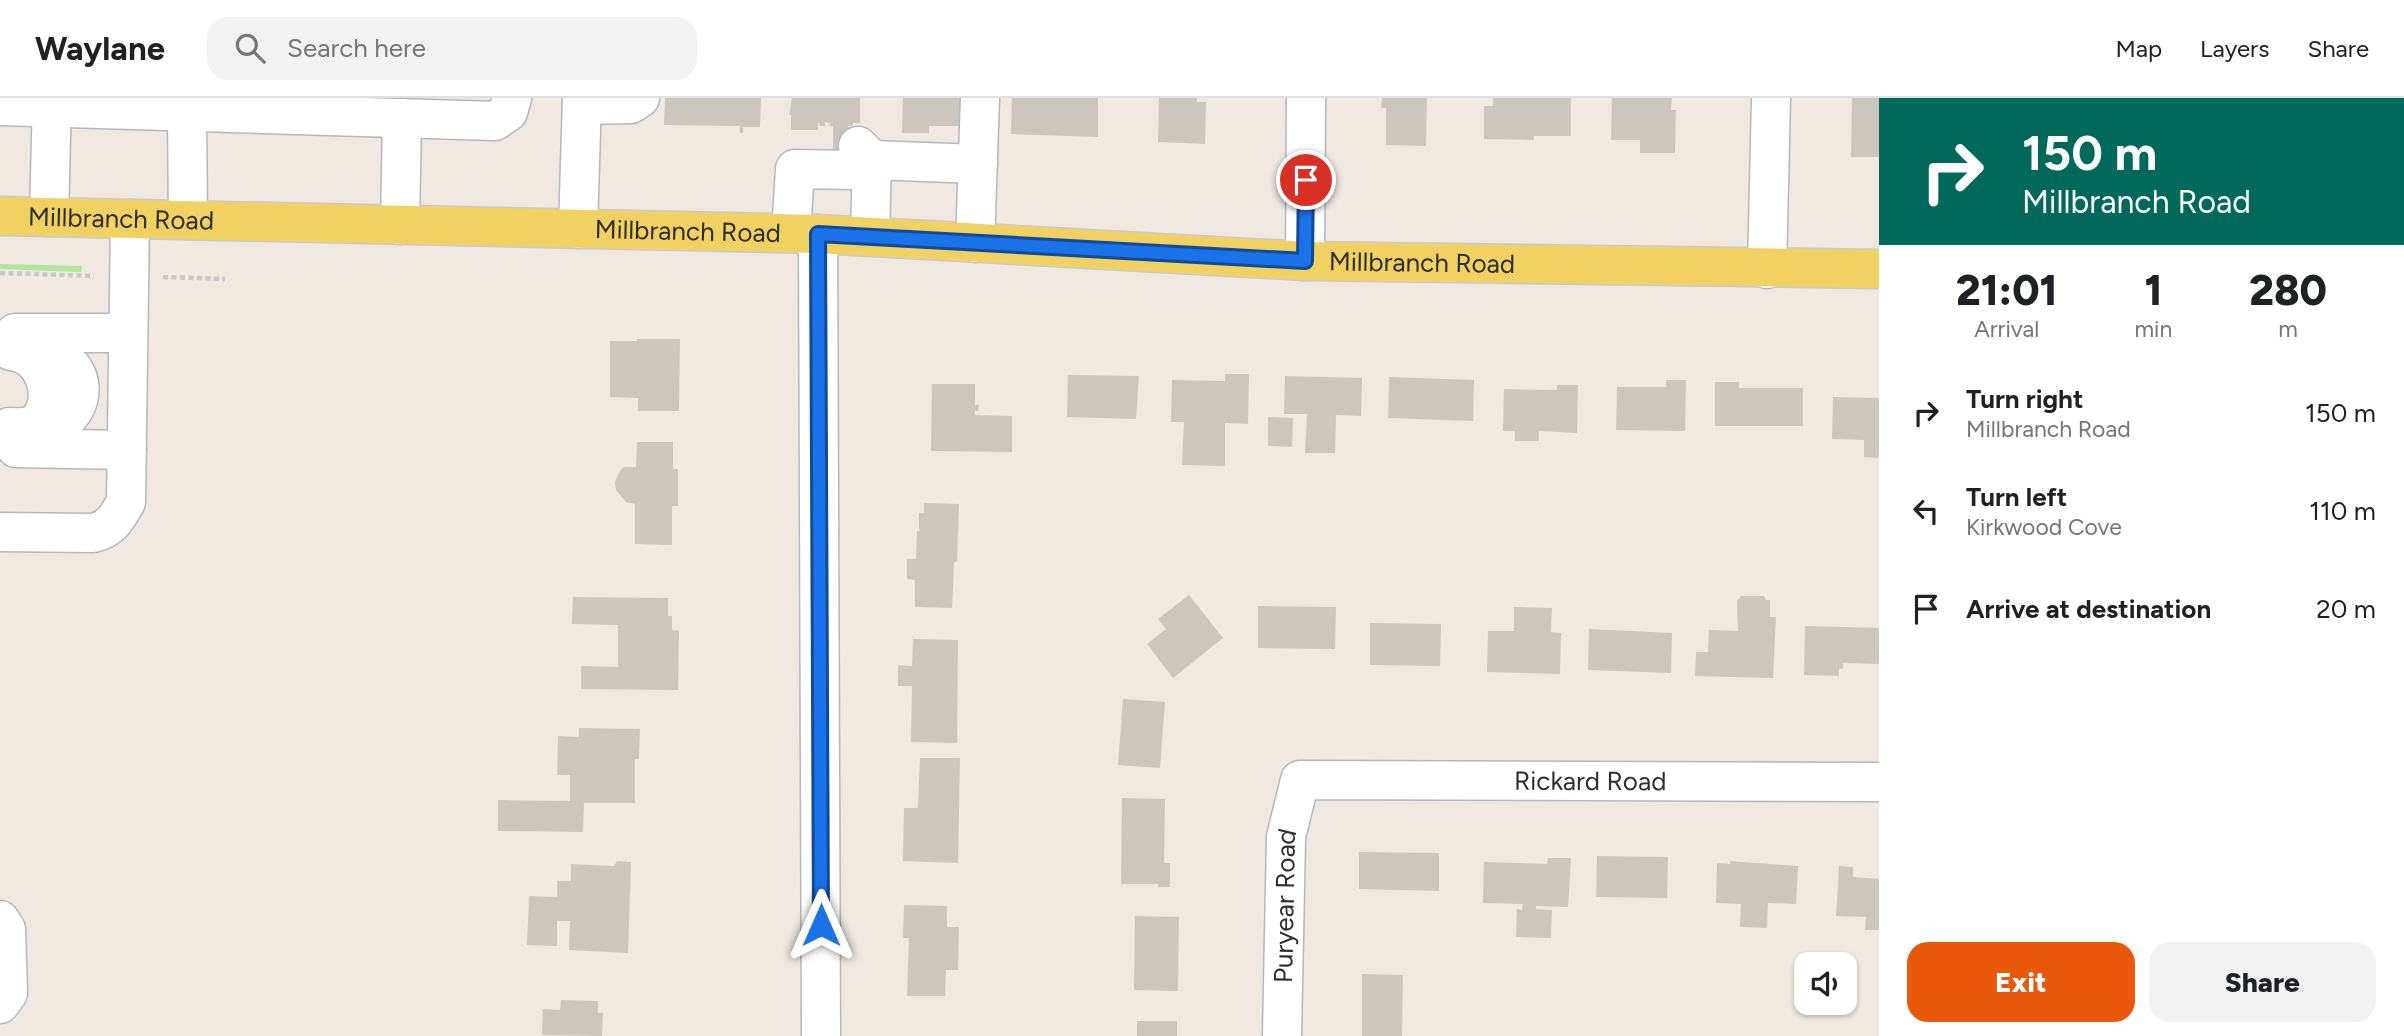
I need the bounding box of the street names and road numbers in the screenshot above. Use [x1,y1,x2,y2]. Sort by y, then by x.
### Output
street label: Millbranch Road [28,201,214,237]
street label: Millbranch Road [594,213,781,249]
street label: Millbranch Road [1329,245,1515,280]
street label: Rickard Road [1514,765,1667,797]
street label: Puryear Road [1267,825,1303,983]

